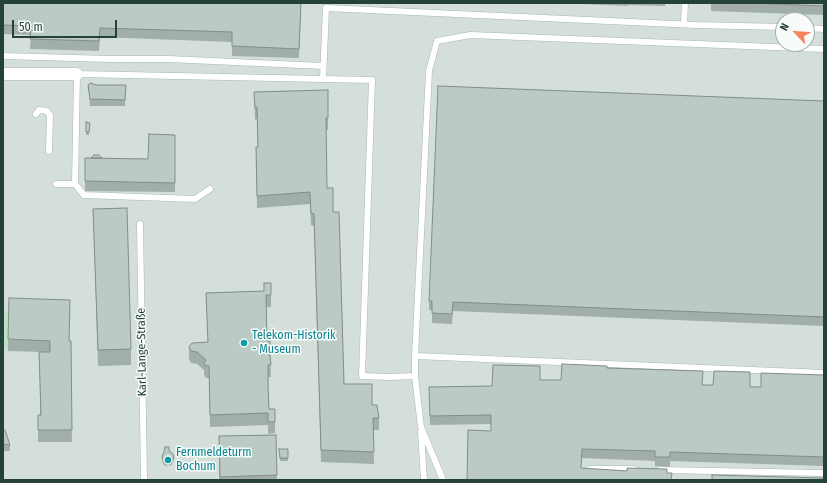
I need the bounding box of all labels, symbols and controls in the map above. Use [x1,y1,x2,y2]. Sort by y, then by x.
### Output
scale bar [14,12,119,38]
north arrow [775,12,815,52]
text: 50 m [19,20,43,34]
text: N [777,21,792,33]
street label: Karl-Lange-Straße [134,308,150,396]
place label: Telekom-Historik - Museum [252,329,336,357]
marker: Telekom-Historik - Museum [239,338,249,348]
place label: Fernmeldeturm Bochum [176,446,252,474]
marker: Fernmeldeturm Bochum [163,455,173,465]

